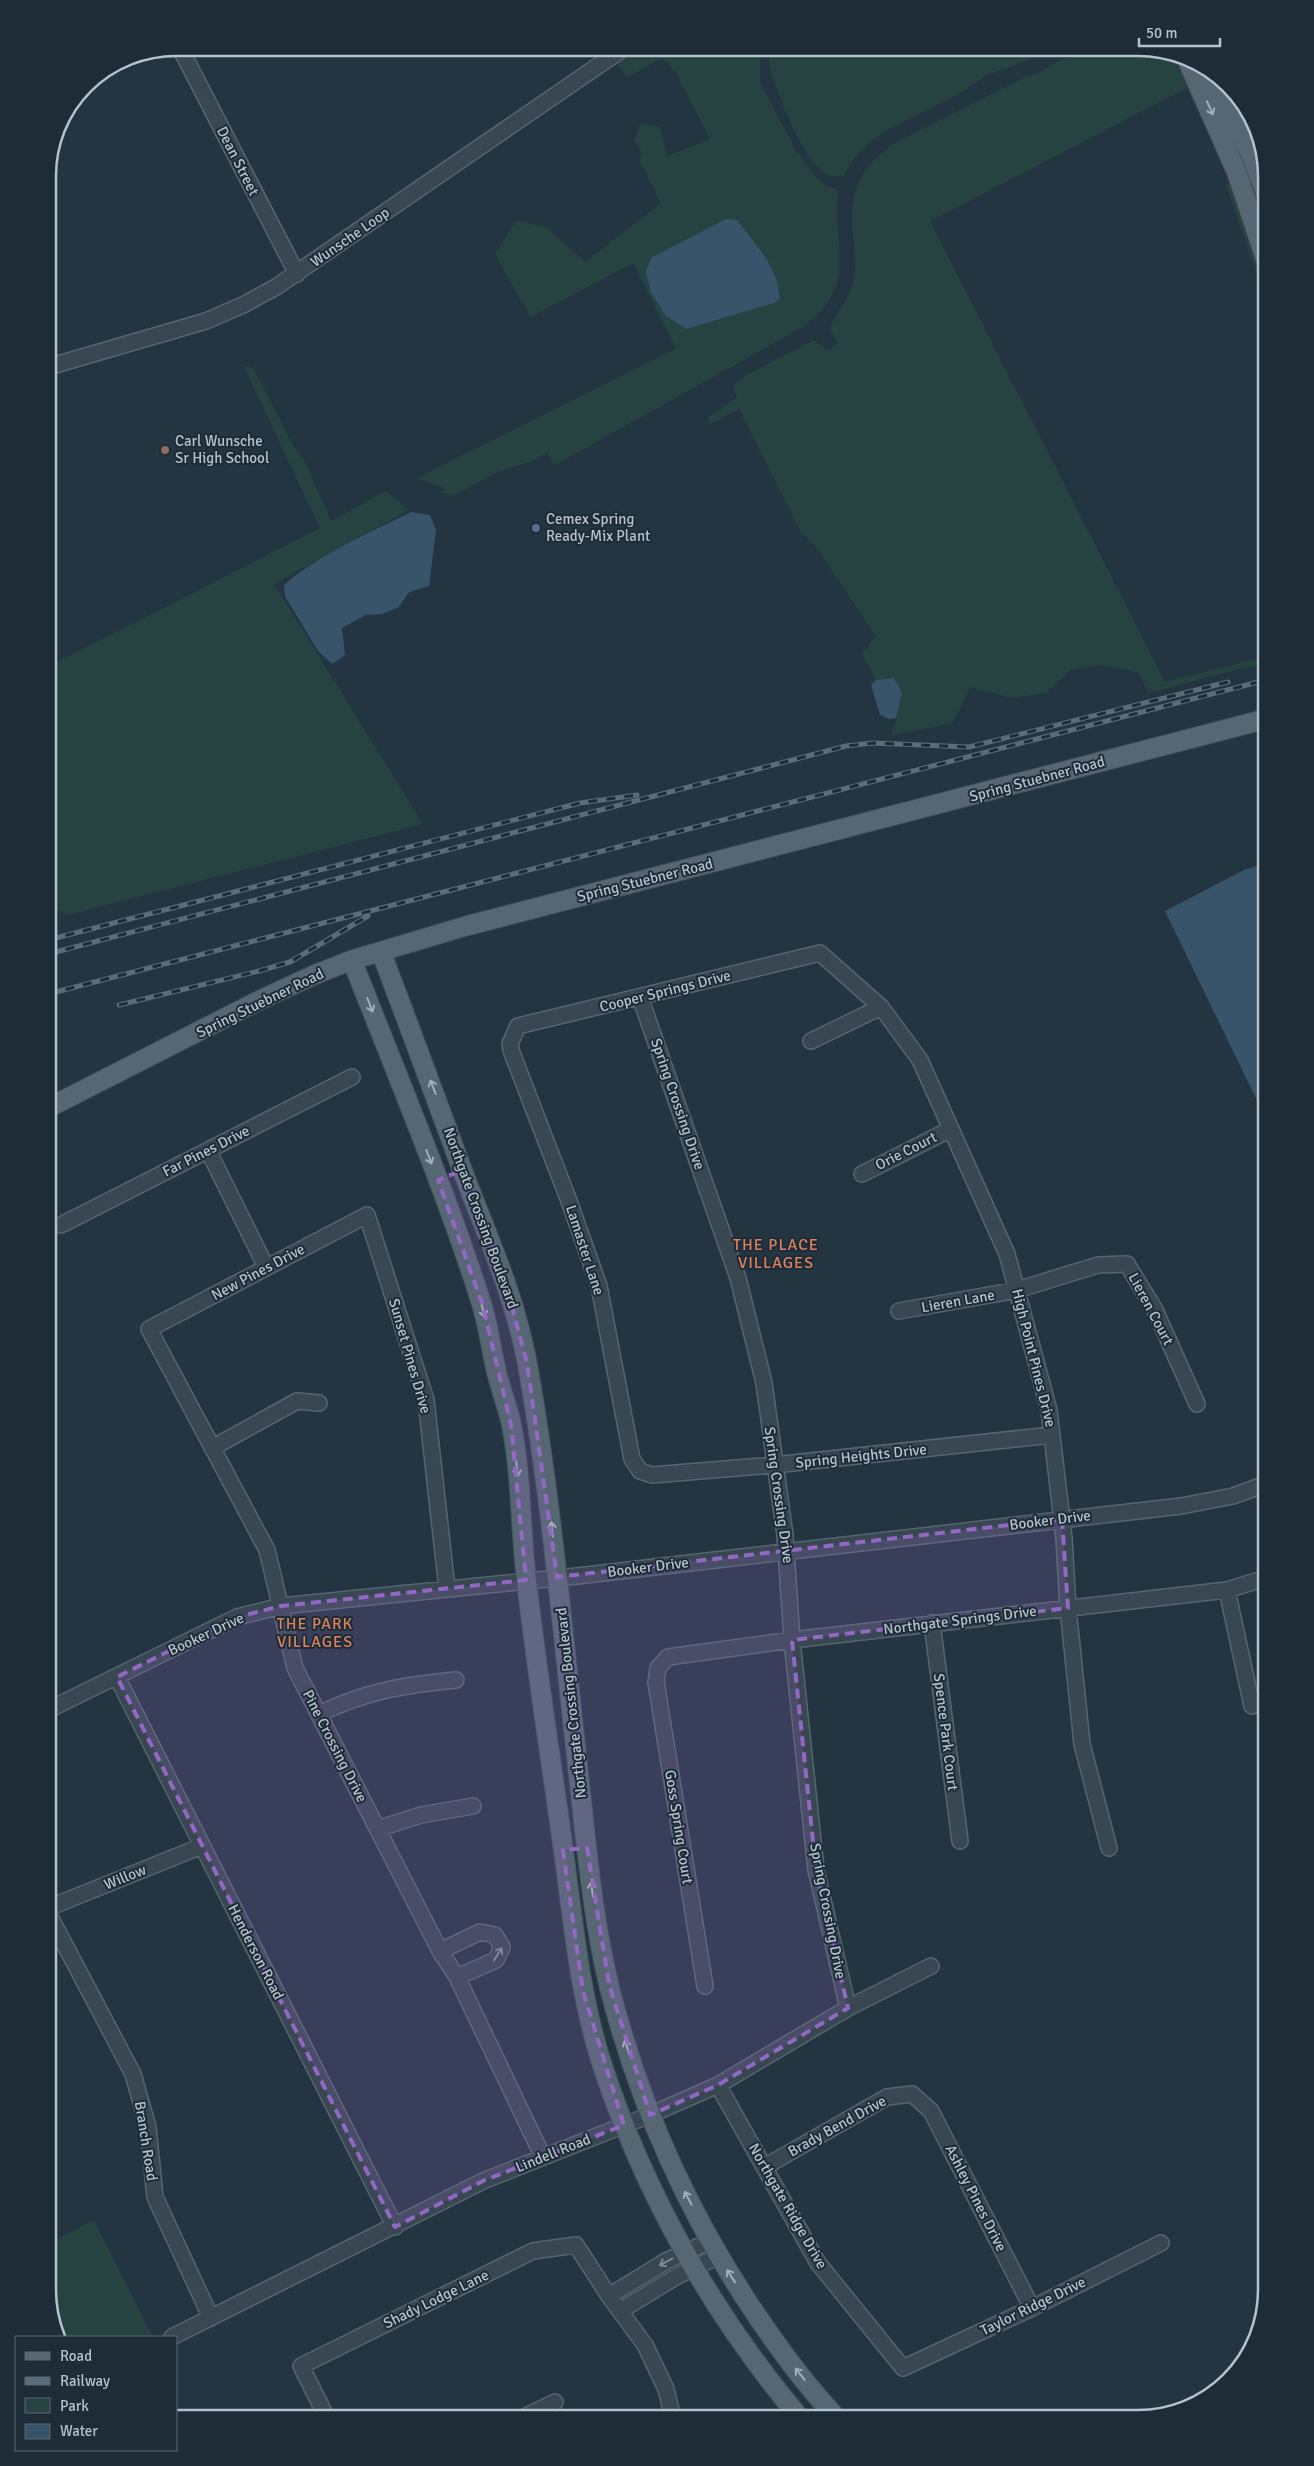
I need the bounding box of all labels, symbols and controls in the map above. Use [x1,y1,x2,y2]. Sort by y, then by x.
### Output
scale bar [1139,15,1220,47]
text: 50 m [1146,24,1177,42]
one-way arrow [1205,100,1215,115]
street label: Dean Street [213,123,263,199]
street label: Wunsche Loop [307,203,393,271]
place label: Carl Wunsche Sr High School [175,432,269,467]
marker: Carl Wunsche Sr High School [159,444,171,456]
place label: Cemex Spring Ready-Mix Plant [546,510,650,545]
marker: Cemex Spring Ready-Mix Plant [530,522,542,534]
street label: Spring Stuebner Road [967,752,1107,806]
street label: Spring Stuebner Road [575,854,715,906]
street label: Spring Stuebner Road [193,964,327,1042]
street label: Cooper Springs Drive [598,966,732,1016]
one-way arrow [366,997,375,1013]
street label: Spring Crossing Drive [647,1036,709,1172]
one-way arrow [428,1080,437,1095]
street label: Far Pines Drive [159,1121,253,1181]
street label: Northgate Crossing Boulevard [440,1125,522,1311]
street label: Orie Court [872,1128,940,1174]
one-way arrow [425,1149,434,1164]
street label: Lamaster Lane [562,1203,608,1297]
district label: THE PLACE VILLAGES [733,1235,819,1273]
street label: New Pines Drive [208,1240,308,1304]
street label: Lieren Court [1124,1270,1178,1348]
street label: Lieren Lane [920,1286,996,1316]
street label: High Point Pines Drive [1008,1287,1060,1429]
street label: Sunset Pines Drive [385,1296,435,1416]
one-way arrow [479,1301,488,1317]
street label: Spring Crossing Drive [760,1426,798,1564]
street label: Spring Heights Drive [794,1440,928,1472]
one-way arrow [512,1460,522,1476]
street label: Booker Drive [1008,1506,1092,1534]
one-way arrow [547,1521,557,1537]
street label: Booker Drive [606,1553,690,1581]
street label: Northgate Springs Drive [882,1602,1038,1638]
street label: Northgate Crossing Boulevard [552,1607,590,1799]
street label: Booker Drive [165,1609,247,1659]
district label: THE PARK VILLAGES [277,1614,353,1652]
street label: Spence Park Court [930,1672,962,1792]
street label: Pine Crossing Drive [299,1687,371,1805]
street label: Goss Spring Court [661,1769,697,1885]
street label: Spring Crossing Drive [806,1842,850,1980]
street label: Willow [101,1860,149,1894]
one-way arrow [587,1881,597,1897]
street label: Henderson Road [224,1901,288,2003]
one-way arrow [492,1947,503,1961]
one-way arrow [621,2040,631,2056]
street label: Brady Bend Drive [785,2092,889,2160]
street label: Branch Road [131,2100,161,2182]
street label: Lindell Road [513,2130,593,2176]
street label: Northgate Ridge Drive [745,2140,831,2272]
street label: Ashley Pines Drive [941,2142,1011,2254]
one-way arrow [682,2191,692,2205]
one-way arrow [659,2257,674,2267]
street label: Shady Lodge Lane [380,2266,492,2332]
one-way arrow [725,2269,735,2283]
street label: Taylor Ridge Drive [977,2273,1089,2339]
legend [15,2336,178,2451]
text: Road [60,2347,92,2365]
one-way arrow [795,2368,806,2381]
text: Railway [60,2372,110,2390]
text: Park [60,2397,89,2415]
text: Water [60,2422,98,2440]

